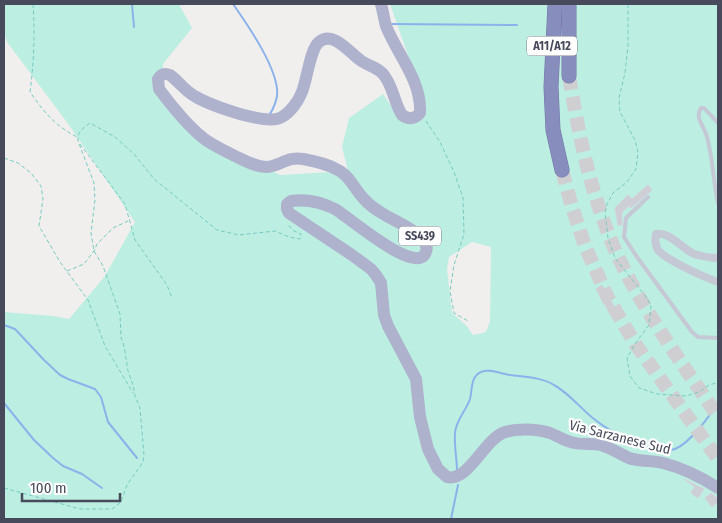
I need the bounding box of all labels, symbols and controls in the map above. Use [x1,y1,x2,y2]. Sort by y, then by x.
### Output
road number: A11/A12 [527,36,577,56]
road number: SS439 [399,227,441,246]
street label: Via Sarzanese Sud [567,417,672,458]
scale bar [22,470,120,502]
text: 100 m [30,479,67,497]

